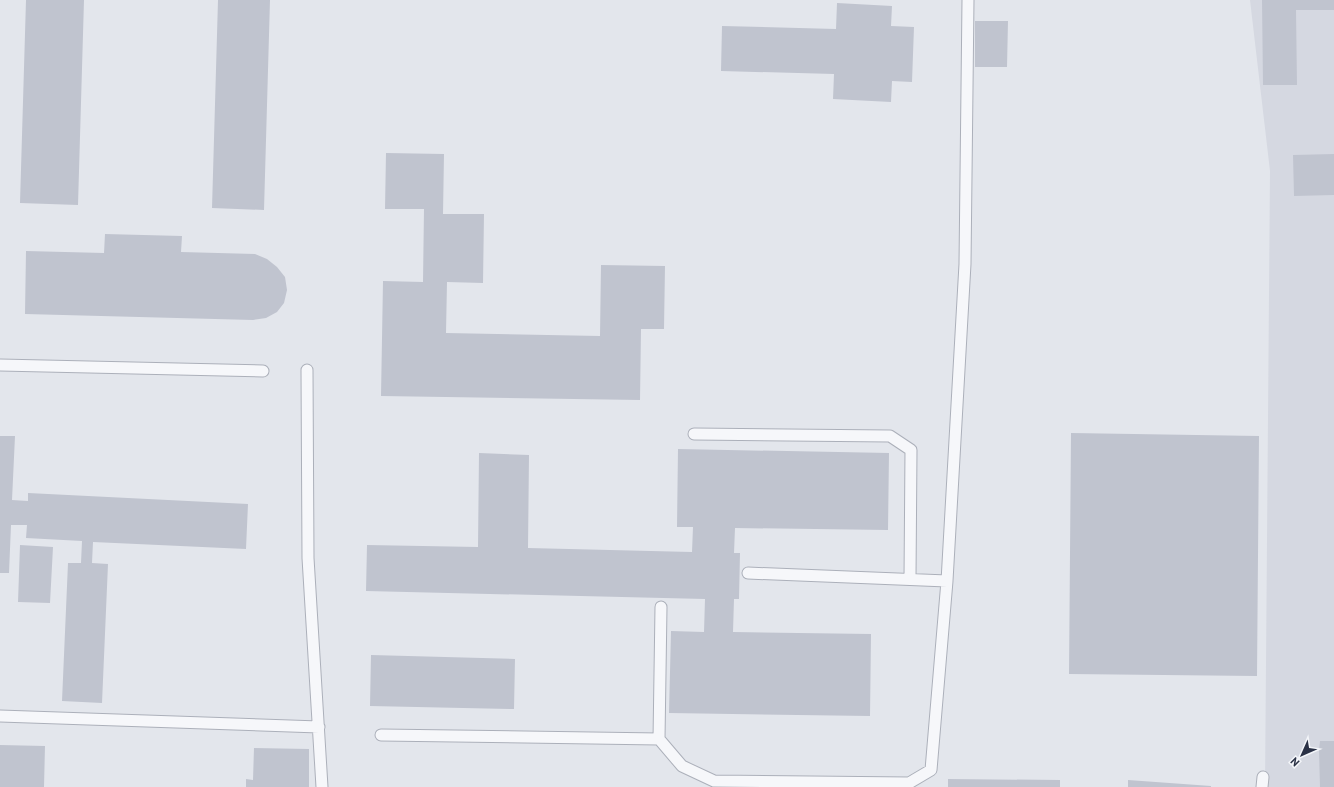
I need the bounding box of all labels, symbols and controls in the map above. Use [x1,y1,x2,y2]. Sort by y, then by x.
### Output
north arrow [1282,735,1322,775]
text: N [1287,755,1302,770]

